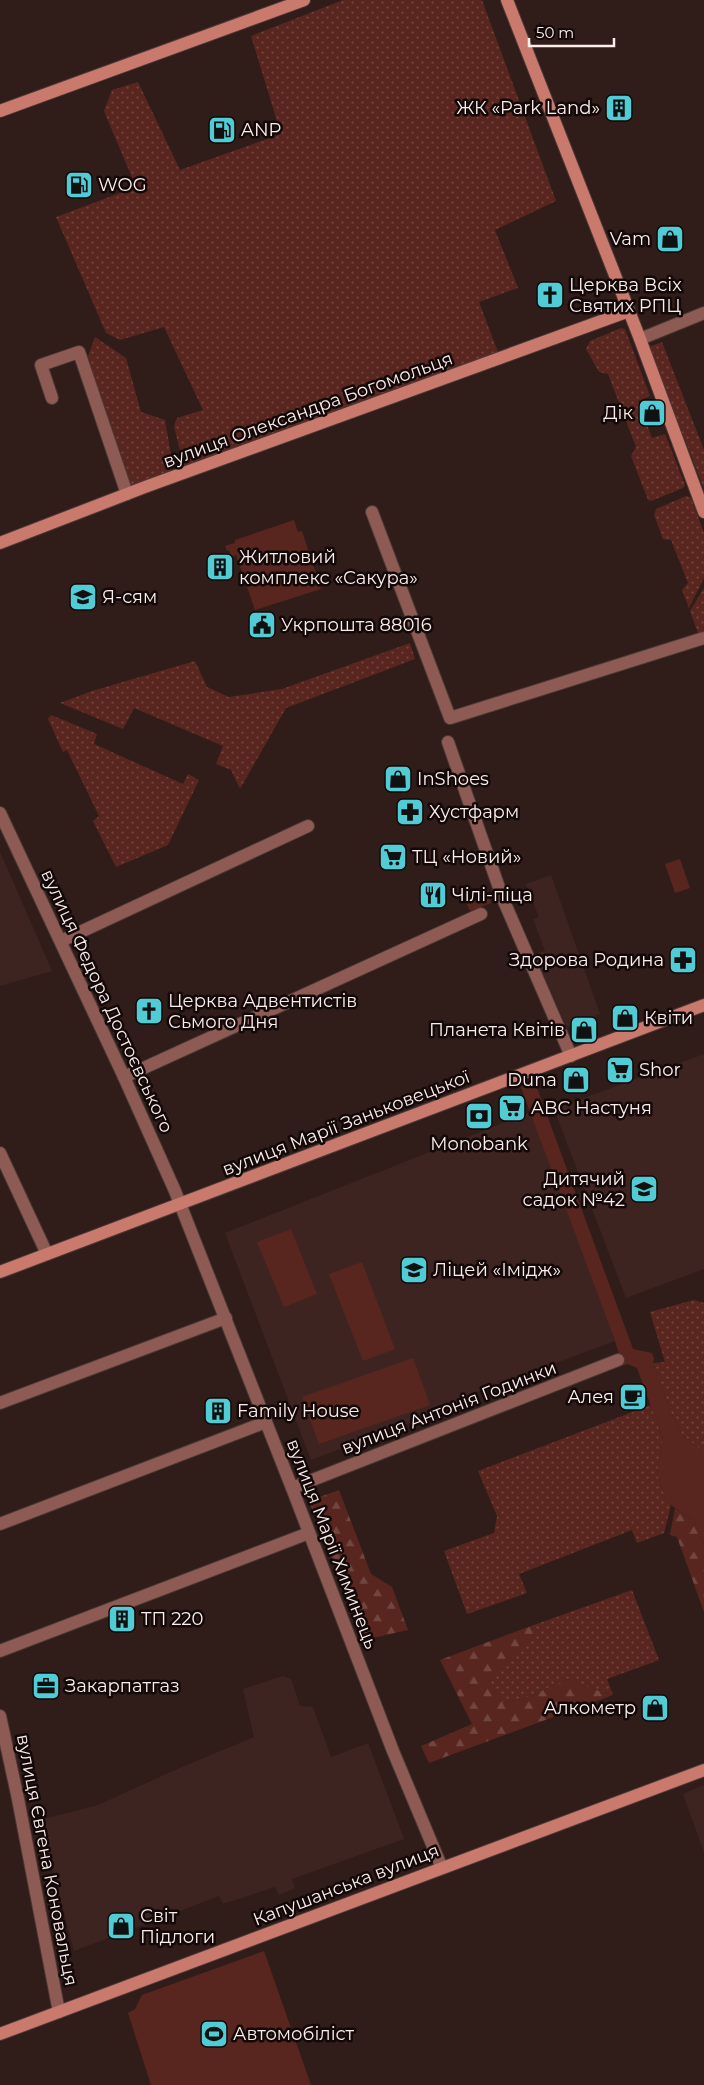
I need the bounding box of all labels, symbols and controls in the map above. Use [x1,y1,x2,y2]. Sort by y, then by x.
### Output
scale bar [529,15,614,47]
text: 50 m [536,23,574,42]
building icon: ЖК «Park Land» [604,93,634,123]
place label: ЖК «Park Land» [456,97,600,119]
fuel station icon: ANP [207,115,237,145]
place label: ANP [241,119,281,141]
fuel station icon: WOG [64,170,94,200]
place label: WOG [98,174,147,196]
shop icon: Vam [655,224,685,254]
place label: Vam [610,228,651,250]
place label: Церква Всіх Святих РПЦ [569,274,682,317]
church icon: Церква Всіх Святих РПЦ [535,280,565,310]
street label: вулиця Олександра Богомольця [160,347,456,473]
shop icon: Дік [637,398,667,428]
place label: Дік [603,402,634,424]
place label: Житловий комплекс «Сакура» [239,546,418,589]
building icon: Житловий комплекс «Сакура» [205,552,235,582]
school or university icon: Я-сям [68,582,98,612]
place label: Я-сям [102,586,157,608]
public building icon: Укрпошта 88016 [247,610,277,640]
place label: Укрпошта 88016 [281,614,432,636]
shop icon: InShoes [383,764,413,794]
place label: InShoes [417,768,489,790]
pharmacy icon: Хустфарм [395,797,425,827]
place label: Хустфарм [429,801,519,823]
supermarket icon: ТЦ «Новий» [378,842,408,872]
place label: ТЦ «Новий» [412,846,521,868]
street label: вулиця Федора Достоєвського [36,866,178,1136]
restaurant icon: Чілі-піца [418,880,448,910]
place label: Чілі-піца [452,884,533,906]
pharmacy icon: Здорова Родина [668,945,698,975]
place label: Здорова Родина [509,949,664,971]
place label: Церква Адвентистів Сьмого Дня [168,990,357,1033]
church icon: Церква Адвентистів Сьмого Дня [134,996,164,1026]
shop icon: Квіти [610,1003,640,1033]
place label: Квіти [644,1007,693,1029]
shop icon: Планета Квітів [569,1015,599,1045]
place label: Планета Квітів [429,1019,565,1041]
supermarket icon: Shor [605,1055,635,1085]
place label: Shor [639,1059,681,1081]
street label: вулиця Марії Заньковецької [219,1065,473,1180]
shop icon: Duna [561,1065,591,1095]
place label: Duna [507,1069,557,1091]
supermarket icon: ABC Настуня [497,1093,527,1123]
place label: ABC Настуня [531,1097,652,1119]
bank icon: Monobank [464,1101,494,1131]
place label: Monobank [430,1133,528,1155]
place label: Дитячий садок №42 [523,1168,625,1211]
school or university icon: Дитячий садок №42 [629,1174,659,1204]
school or university icon: Ліцей «Імідж» [399,1255,429,1285]
place label: Ліцей «Імідж» [433,1259,561,1281]
street label: вулиця Антонія Годинки [338,1357,560,1459]
cafe icon: Алея [618,1382,648,1412]
place label: Алея [567,1386,614,1408]
building icon: Family House [203,1396,233,1426]
place label: Family House [237,1400,360,1422]
street label: вулиця Марії Химинець [282,1436,382,1652]
building icon: ТП 220 [107,1604,137,1634]
place label: ТП 220 [141,1608,203,1630]
office icon: Закарпатгаз [31,1671,61,1701]
place label: Закарпатгаз [65,1675,180,1697]
shop icon: Алкометр [640,1693,670,1723]
place label: Алкометр [544,1697,636,1719]
street label: вулиця Євгена Коновальця [12,1732,82,1988]
street label: Капушанська вулиця [250,1839,442,1931]
place label: Світ Підлоги [140,1905,215,1948]
shop icon: Світ Підлоги [106,1911,136,1941]
sports icon: Автомобіліст [199,2019,229,2049]
place label: Автомобіліст [233,2023,355,2045]

